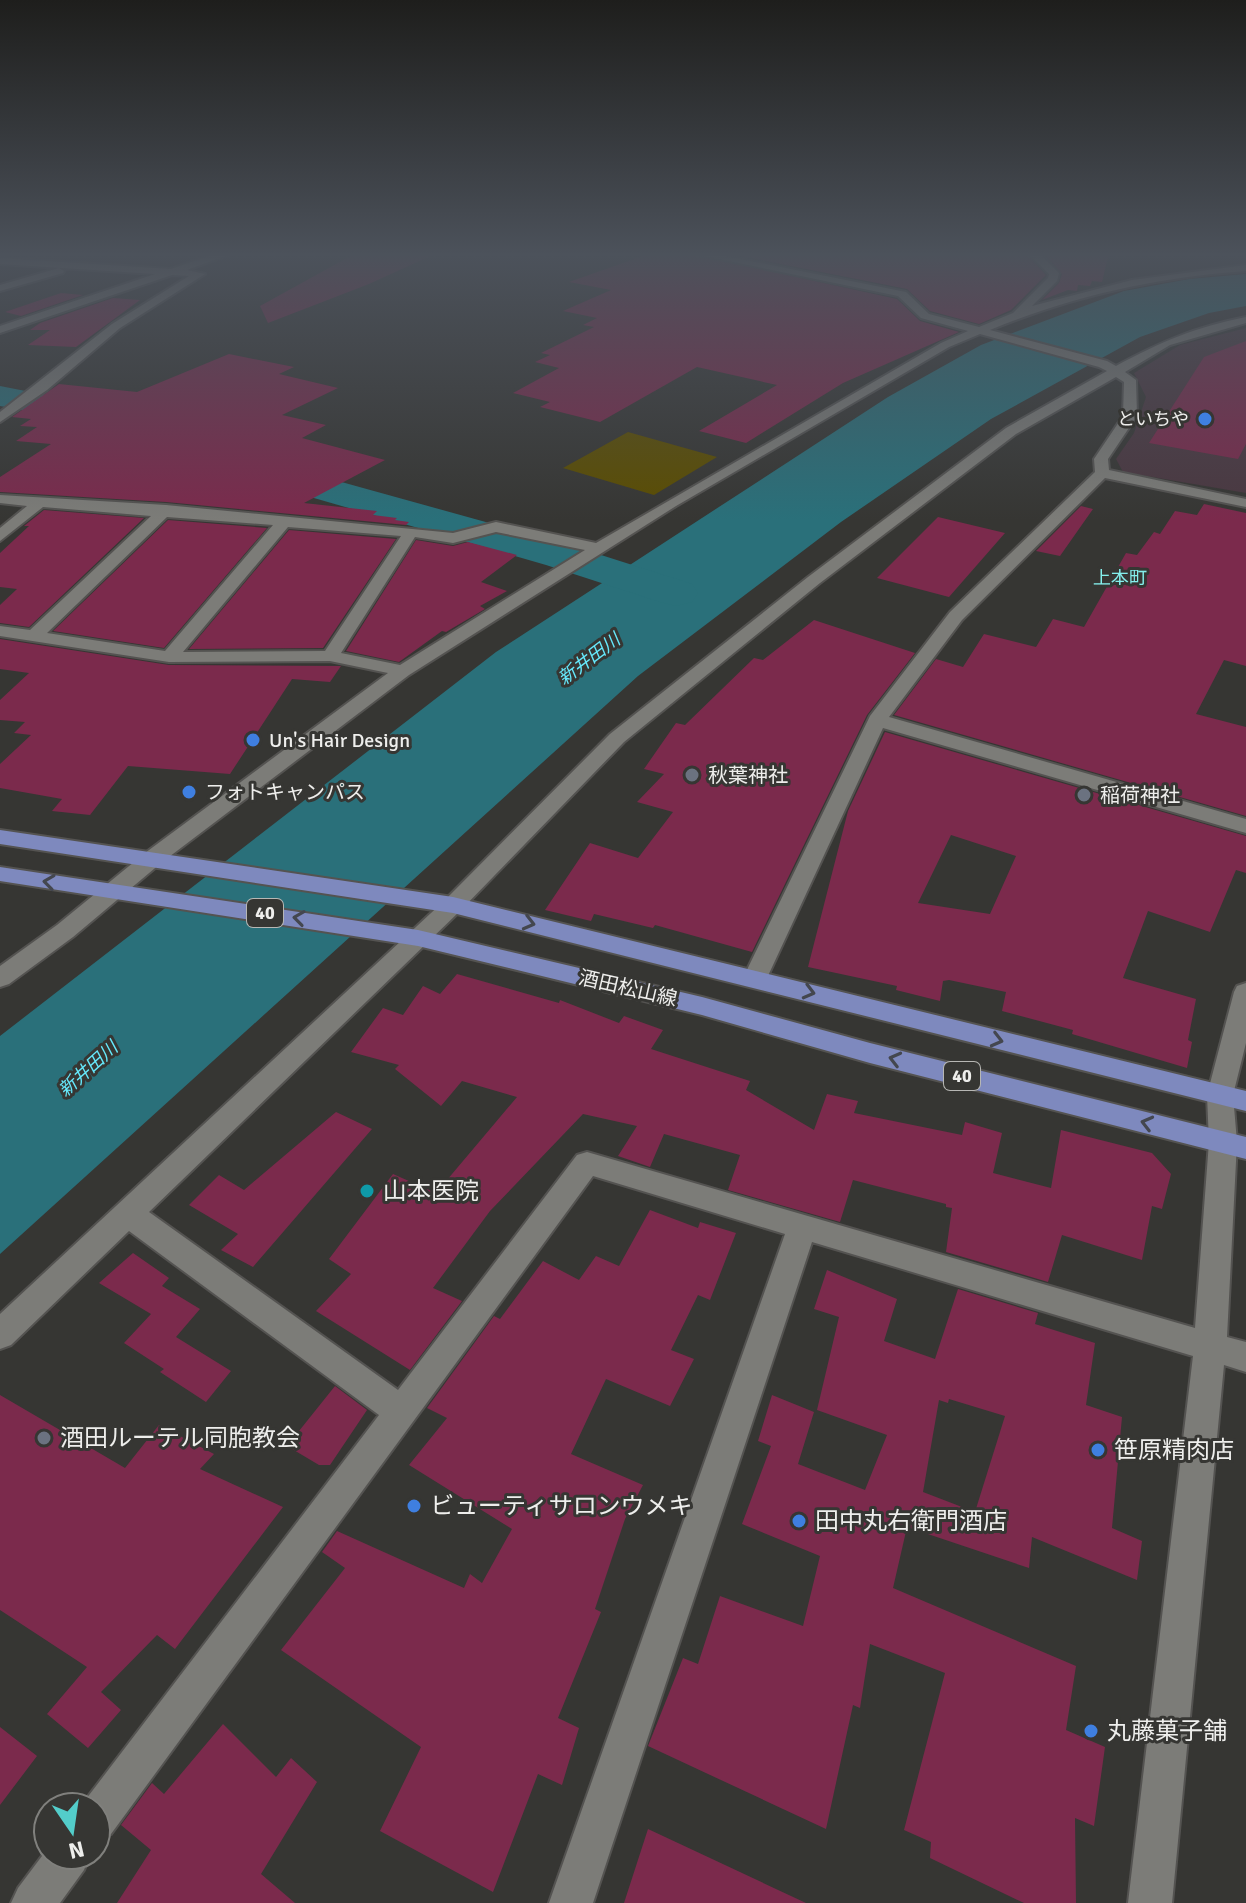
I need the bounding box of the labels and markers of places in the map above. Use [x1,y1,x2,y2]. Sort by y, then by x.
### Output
place label: といちや [1117,408,1189,430]
marker: といちや [1196,410,1214,428]
place label: Un's Hair Design [269,728,410,753]
marker: Un's Hair Design [244,731,262,749]
place label: 秋葉神社 [708,763,788,788]
marker: 秋葉神社 [683,766,701,784]
place label: フォトキャンパス [205,780,365,805]
marker: フォトキャンパス [180,783,198,801]
place label: 稲荷神社 [1100,783,1180,808]
marker: 稲荷神社 [1075,786,1093,804]
place label: 山本医院 [383,1176,479,1206]
marker: 山本医院 [358,1182,376,1200]
place label: 酒田ルーテル同胞教会 [60,1423,300,1453]
marker: 酒田ルーテル同胞教会 [35,1429,53,1447]
place label: 笹原精肉店 [1114,1435,1234,1465]
marker: 笹原精肉店 [1089,1441,1107,1459]
place label: ビューティサロンウメキ [430,1491,693,1521]
marker: ビューティサロンウメキ [405,1497,423,1515]
place label: 田中丸右衛門酒店 [815,1506,1007,1536]
marker: 田中丸右衛門酒店 [790,1512,808,1530]
place label: 丸藤菓子舗 [1107,1716,1227,1746]
marker: 丸藤菓子舗 [1082,1722,1100,1740]

